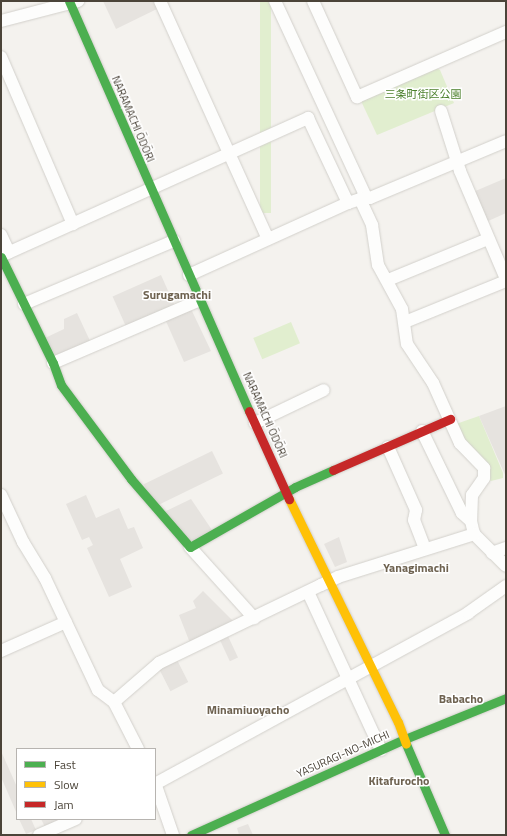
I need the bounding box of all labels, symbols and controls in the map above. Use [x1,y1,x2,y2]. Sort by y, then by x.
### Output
street label: NARAMACHI ŌDŌRI [109,74,157,164]
park label: 三条町街区公園 [385,87,461,101]
district label: Surugamachi [143,288,211,302]
street label: NARAMACHI ŌDŌRI [240,370,290,460]
district label: Yanagimachi [383,561,449,575]
district label: Babacho [439,692,483,706]
district label: Minamiuoyacho [207,703,289,717]
street label: YASURAGI-NO-MICHI [295,728,391,780]
legend [16,748,156,820]
text: Fast [54,755,76,774]
district label: Kitafurocho [369,774,429,788]
text: Slow [54,775,79,794]
text: Jam [54,795,74,814]

